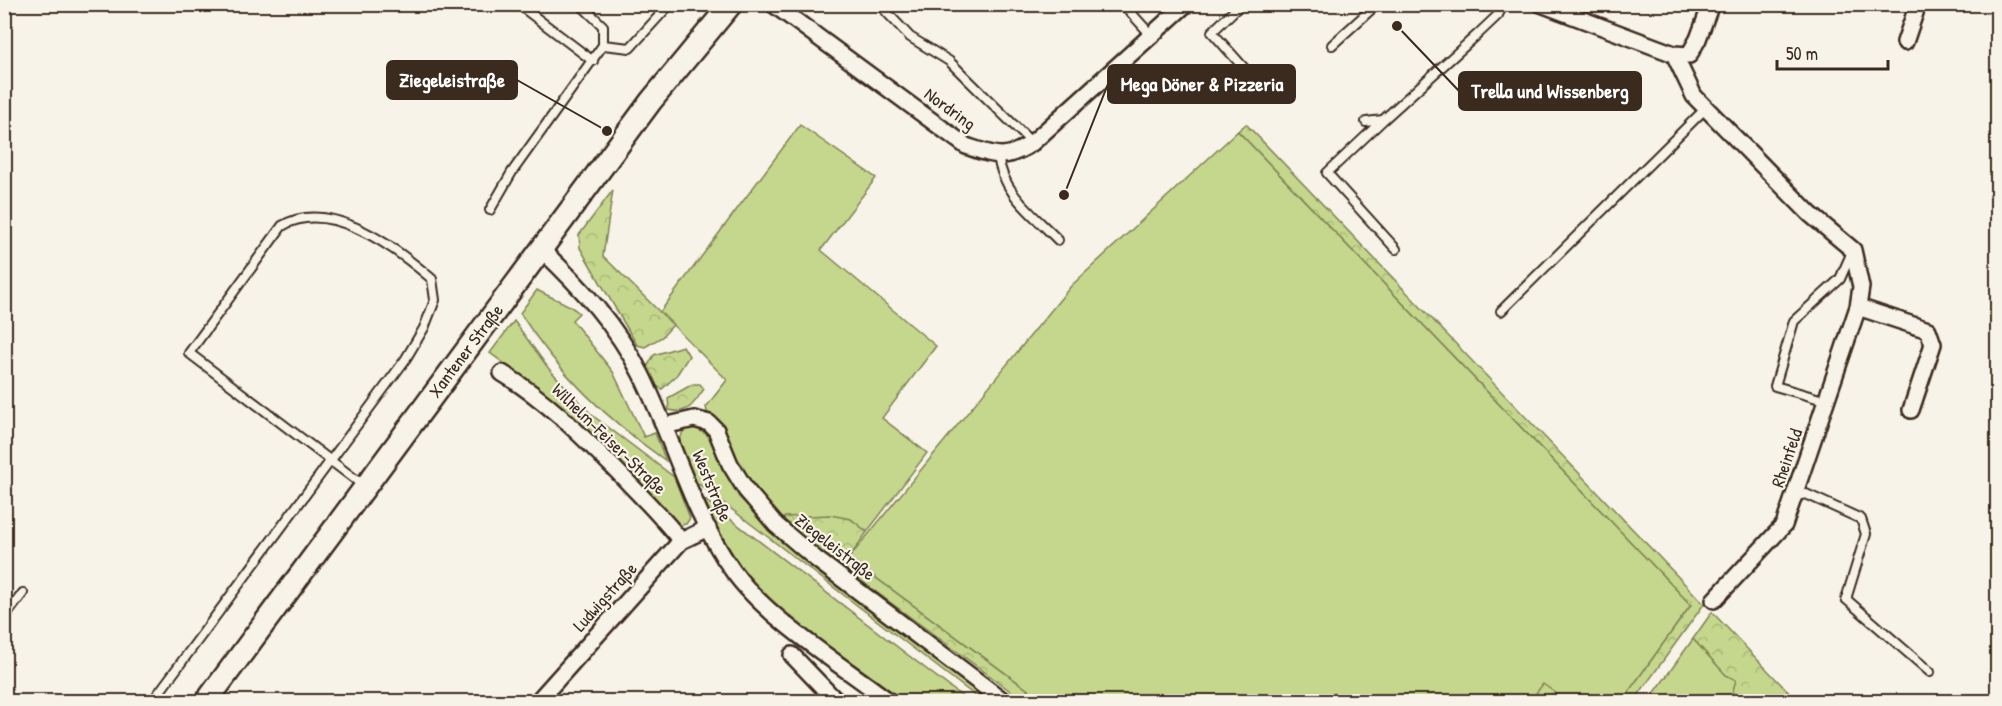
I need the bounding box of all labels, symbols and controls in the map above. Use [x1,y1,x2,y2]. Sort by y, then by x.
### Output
scale bar [1777,33,1888,71]
text: 50 m [1786,41,1818,66]
callout: Ziegeleistraße [387,61,517,99]
callout: Mega Döner & Pizzeria [1108,65,1295,103]
text: Ziegeleistraße [399,66,505,94]
text: Mega Döner & Pizzeria [1121,70,1283,98]
callout: Trella und Wissenberg [1459,72,1641,110]
text: Trella und Wissenberg [1470,77,1629,105]
street label: Nordring [920,81,981,136]
street label: Xantener Straße [422,299,509,402]
street label: Wilhelm-Feiser-Straße [547,377,672,500]
street label: Rheinfeld [1765,425,1808,491]
street label: Weststraße [686,446,739,525]
street label: Ziegeleistraße [790,507,881,586]
street label: Ludwigstraße [567,557,642,637]

